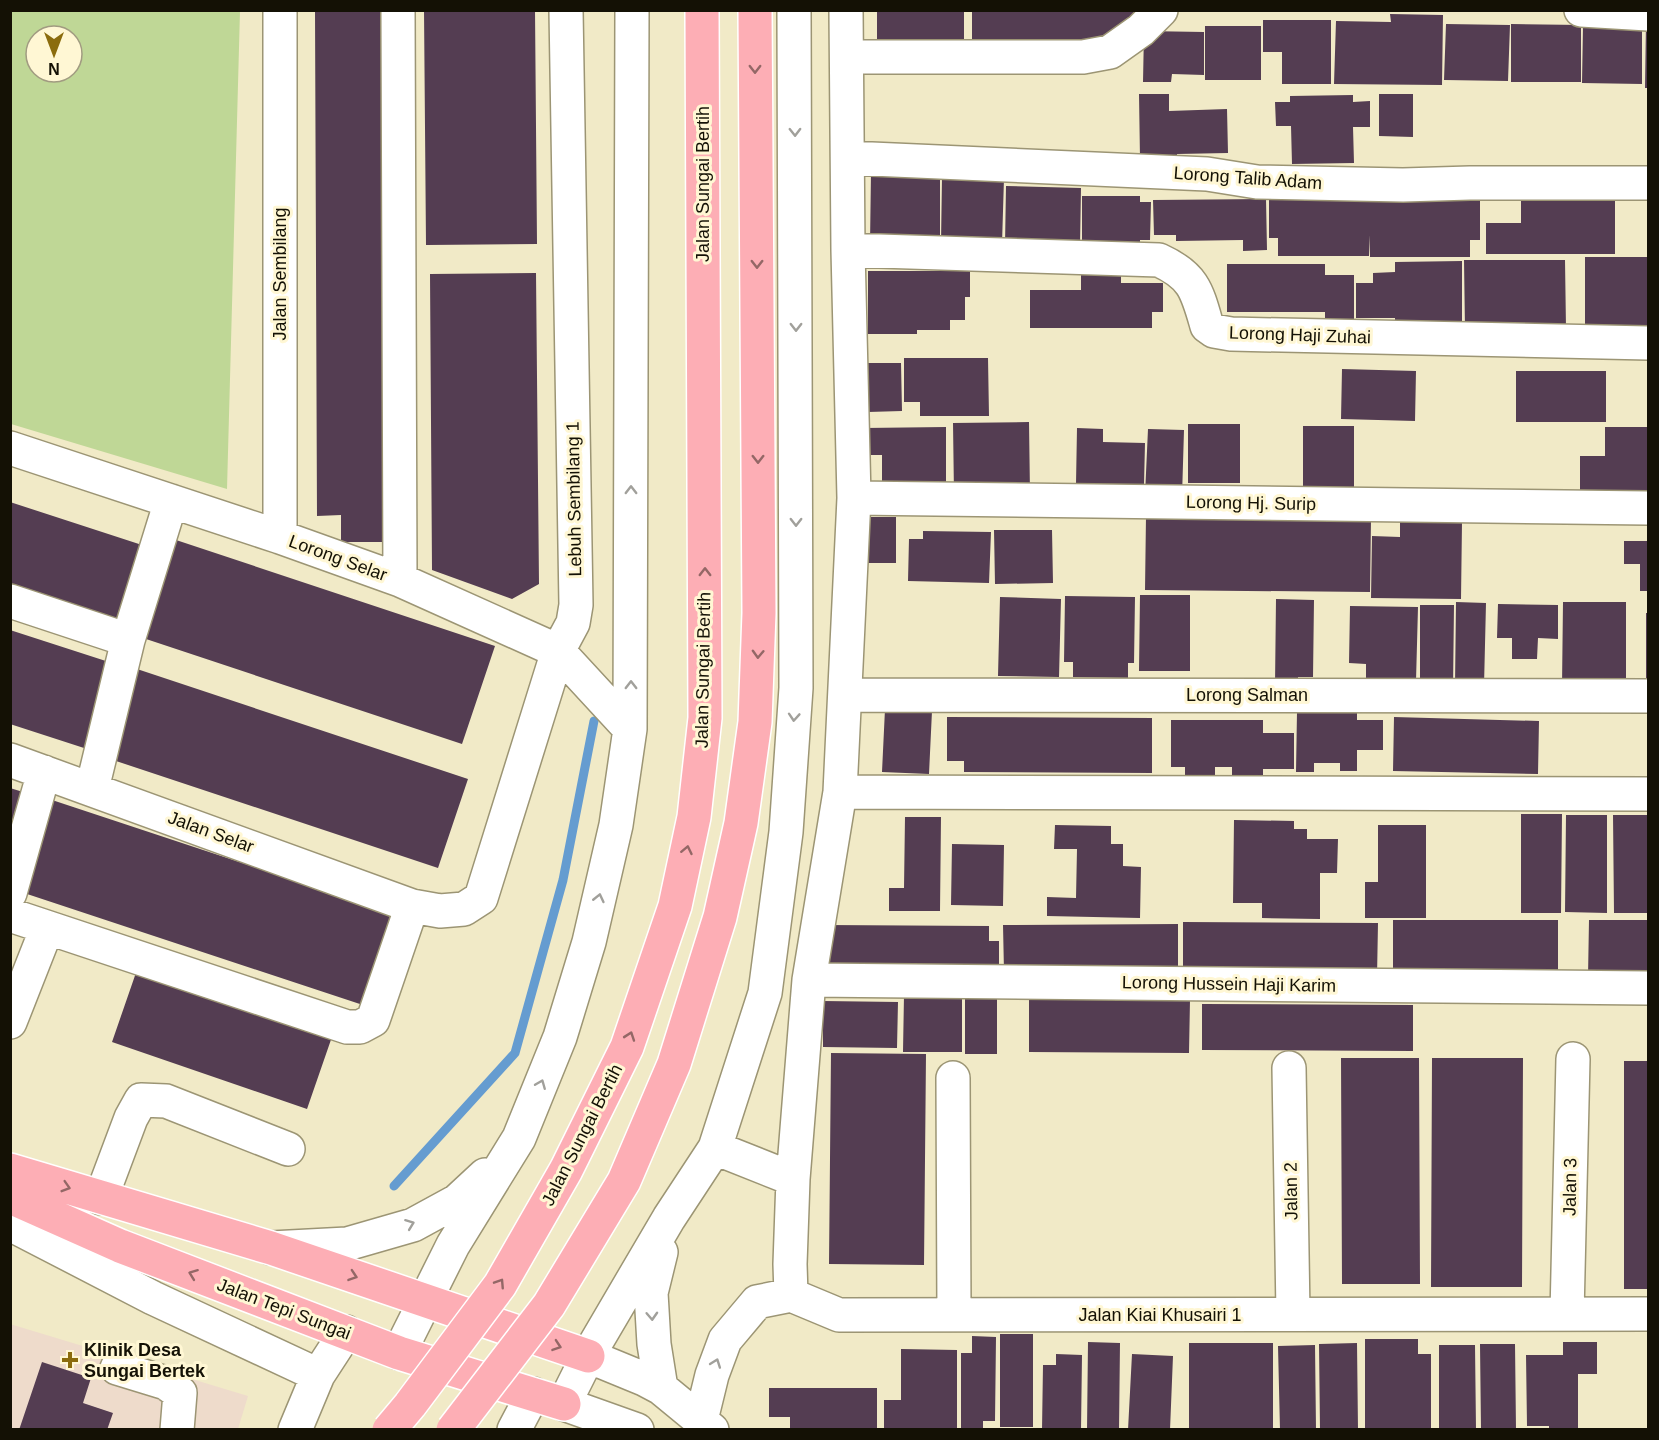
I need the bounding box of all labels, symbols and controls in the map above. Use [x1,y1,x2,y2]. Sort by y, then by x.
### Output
north arrow [24,24,84,84]
text: N [48,60,60,77]
one-way arrow [749,64,761,73]
street label: Jalan Sungai Bertih [693,106,713,262]
one-way arrow [789,127,801,136]
street label: Lorong Talib Adam [1173,163,1323,193]
street label: Jalan Sembilang [270,207,290,341]
one-way arrow [751,259,763,268]
one-way arrow [790,322,802,331]
street label: Lorong Haji Zuhai [1229,323,1371,347]
street label: Lebuh Sembilang 1 [563,421,585,577]
one-way arrow [752,454,764,463]
one-way arrow [625,486,637,495]
street label: Lorong Hj. Surip [1186,492,1316,514]
one-way arrow [790,517,802,526]
street label: Lorong Selar [286,531,390,585]
one-way arrow [699,568,711,577]
street label: Jalan Sungai Bertih [692,592,714,748]
one-way arrow [751,649,764,658]
one-way arrow [625,681,637,690]
street label: Lorong Salman [1186,685,1308,705]
one-way arrow [788,712,801,721]
street label: Jalan Selar [165,807,257,857]
one-way arrow [680,845,693,855]
one-way arrow [592,894,605,904]
street label: Lorong Hussein Haji Karim [1122,972,1336,996]
one-way arrow [623,1031,636,1042]
street label: Jalan Sungai Bertih [538,1061,626,1209]
one-way arrow [534,1079,546,1090]
street label: Jalan 3 [1559,1158,1581,1216]
street label: Jalan 2 [1280,1162,1302,1220]
one-way arrow [60,1180,71,1193]
one-way arrow [404,1219,415,1232]
one-way arrow [347,1268,358,1281]
one-way arrow [188,1269,199,1281]
street label: Jalan Tepi Sungai [214,1274,354,1344]
one-way arrow [493,1279,505,1289]
street label: Jalan Kiai Khusairi 1 [1078,1305,1242,1325]
one-way arrow [646,1312,659,1321]
one-way arrow [551,1338,562,1351]
place label: Klinik Desa Sungai Bertek [84,1340,206,1381]
marker: Klinik Desa Sungai Bertek [61,1351,79,1369]
one-way arrow [709,1358,722,1369]

